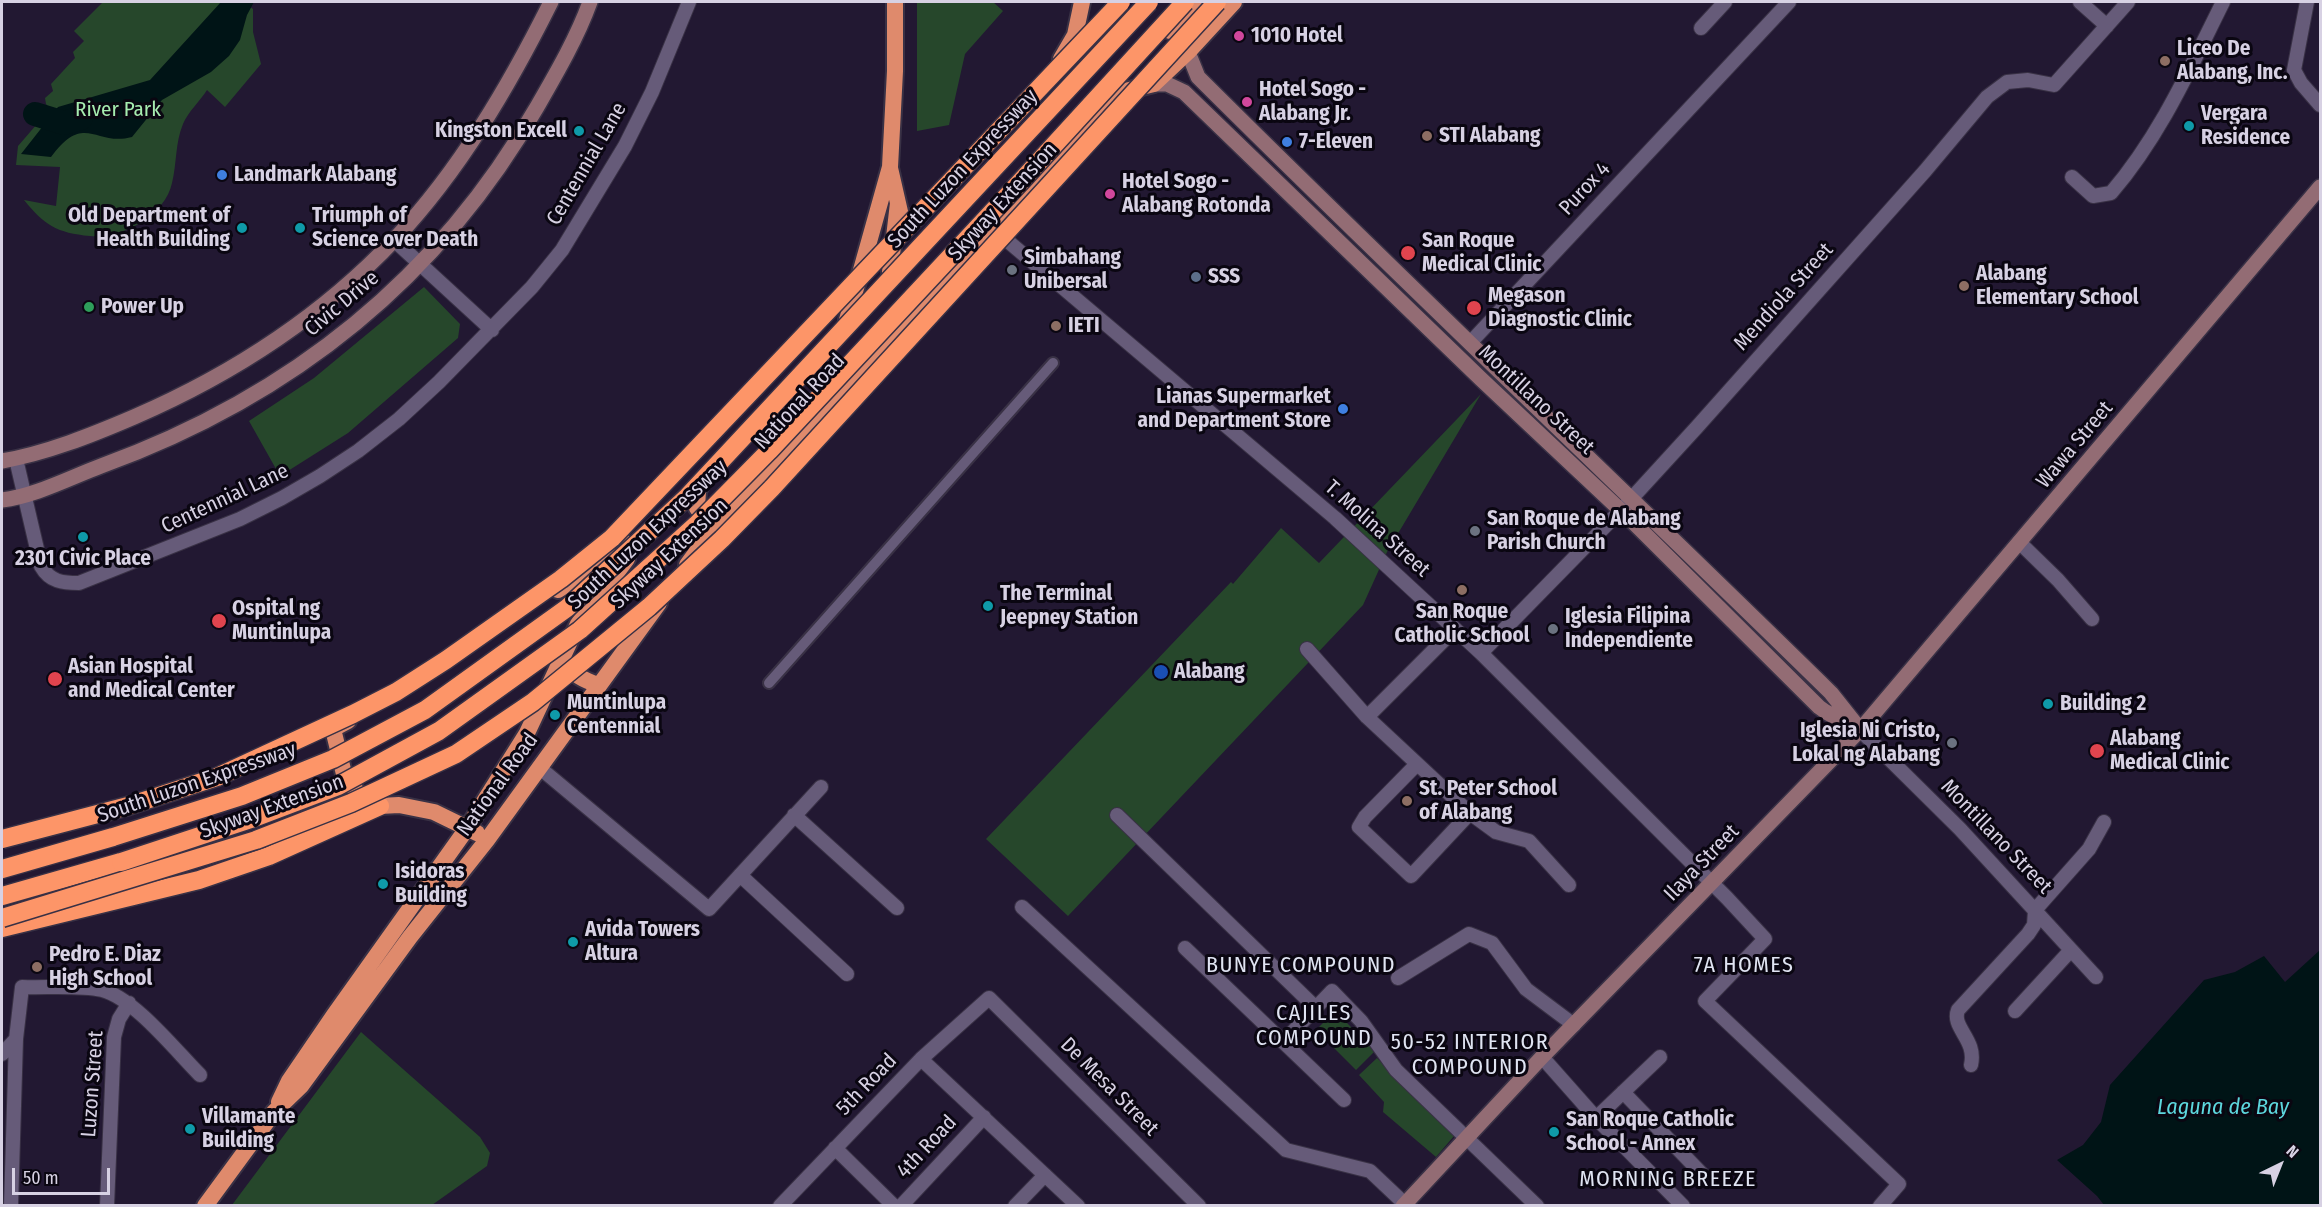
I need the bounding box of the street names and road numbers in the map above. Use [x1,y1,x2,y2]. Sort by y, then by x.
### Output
street label: South Luzon Expressway [883,84,1043,254]
street label: Centennial Lane [542,98,632,230]
street label: Skyway Extension [943,138,1063,266]
street label: Purox 4 [1554,157,1616,221]
street label: Mendiola Street [1729,238,1839,356]
street label: Civic Drive [300,266,384,342]
street label: Montillano Street [1473,340,1599,460]
street label: National Road [749,349,851,455]
street label: Wawa Street [2031,396,2119,494]
street label: South Luzon Expressway [563,455,733,615]
street label: Centennial Lane [157,459,293,539]
street label: T. Molina Street [1319,475,1435,583]
street label: Skyway Extension [606,493,734,615]
street label: National Road [452,728,544,842]
street label: South Luzon Expressway [94,737,300,829]
street label: Skyway Extension [197,769,347,845]
street label: Montillano Street [1935,775,2057,899]
street label: Ilaya Street [1659,819,1745,907]
street label: Luzon Street [77,1030,109,1138]
street label: De Mesa Street [1055,1033,1163,1141]
street label: 5th Road [832,1049,902,1121]
street label: 4th Road [892,1110,962,1184]

